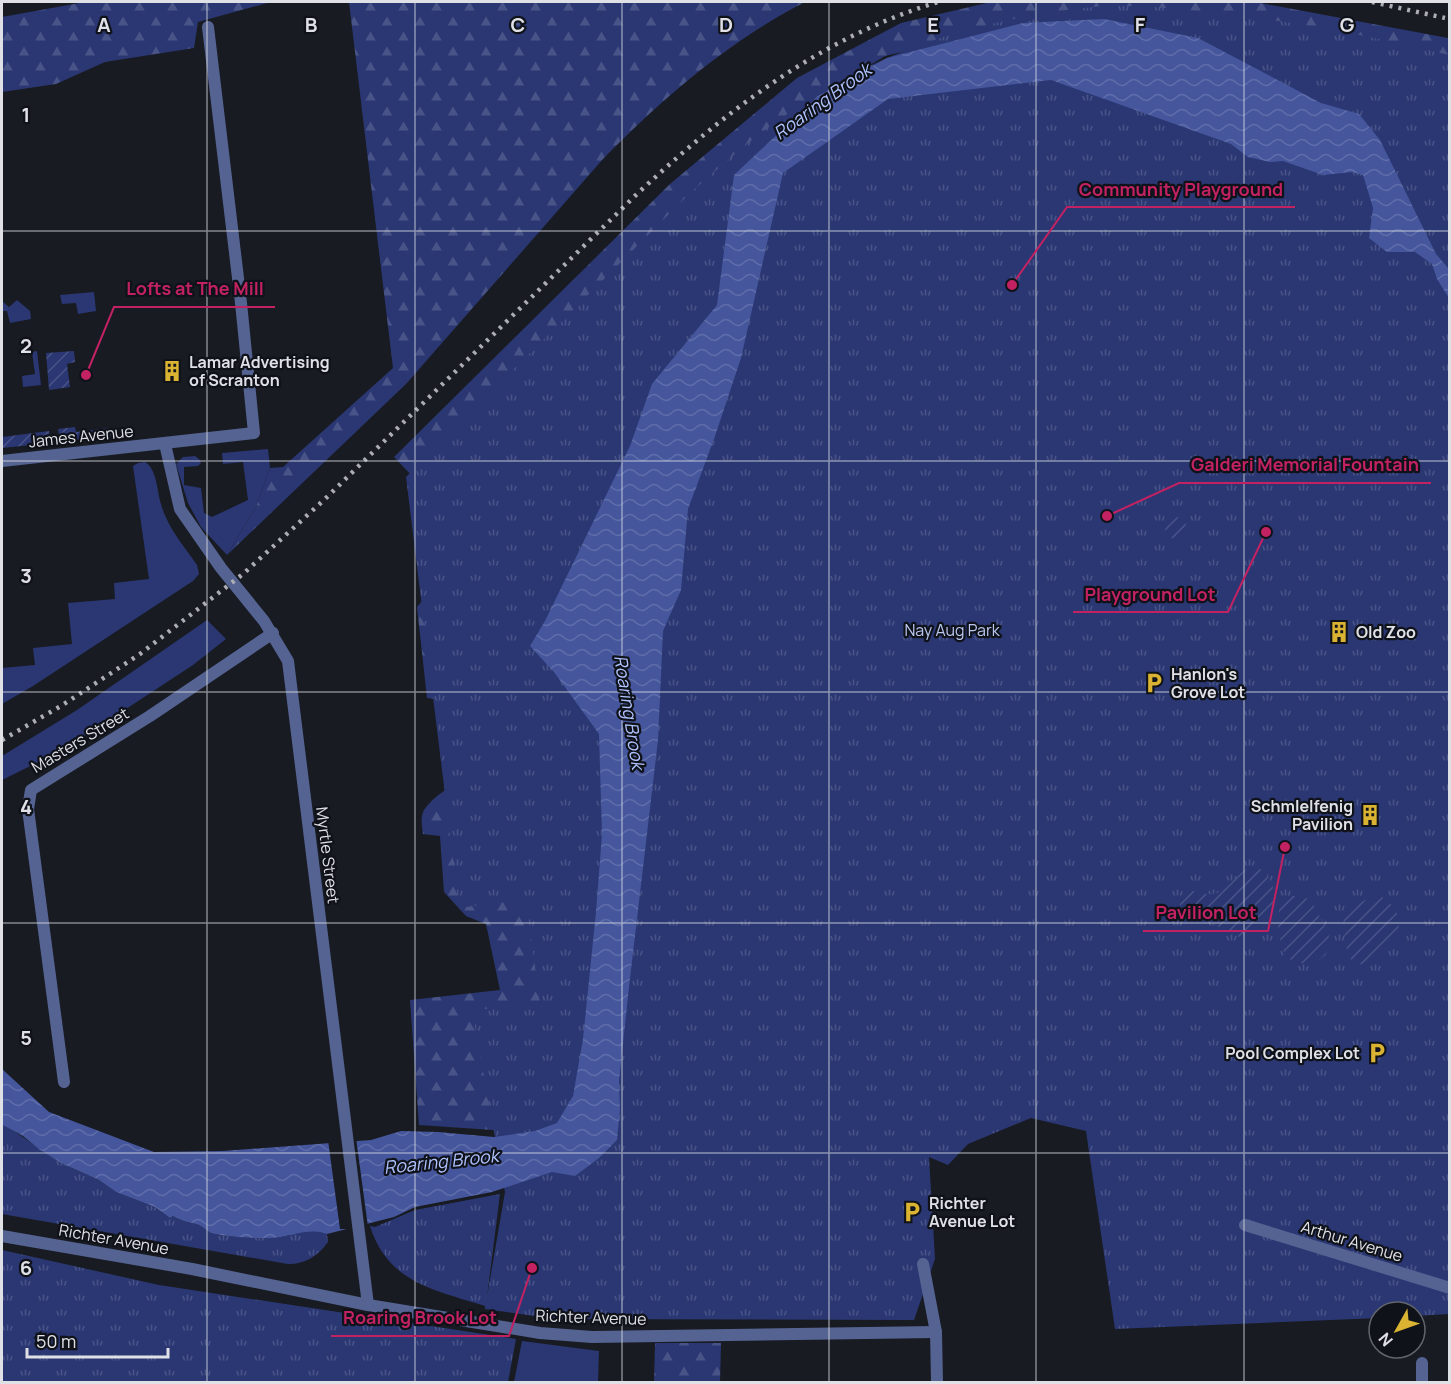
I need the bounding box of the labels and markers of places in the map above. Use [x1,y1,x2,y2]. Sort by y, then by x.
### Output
callout: Community Playground [1067,171,1295,207]
callout: Lofts at The Mill [114,271,275,307]
place label: Lamar Advertising of Scranton [189,351,330,391]
building icon: Lamar Advertising of Scranton [160,359,184,383]
callout: Galderi Memorial Fountain [1179,447,1431,483]
callout: Playground Lot [1073,576,1228,612]
building icon: Old Zoo [1327,620,1351,644]
place label: Old Zoo [1356,621,1416,643]
place label: Hanlon's Grove Lot [1171,663,1245,703]
parking icon: Hanlon's Grove Lot [1142,671,1166,695]
place label: Schmlelfenig Pavilion [1251,795,1353,835]
building icon: Schmlelfenig Pavilion [1358,803,1382,827]
callout: Pavilion Lot [1143,895,1268,931]
parking icon: Pool Complex Lot [1365,1041,1389,1065]
place label: Pool Complex Lot [1225,1042,1360,1064]
place label: Richter Avenue Lot [929,1192,1015,1232]
parking icon: Richter Avenue Lot [900,1200,924,1224]
callout: Roaring Brook Lot [331,1300,509,1336]

